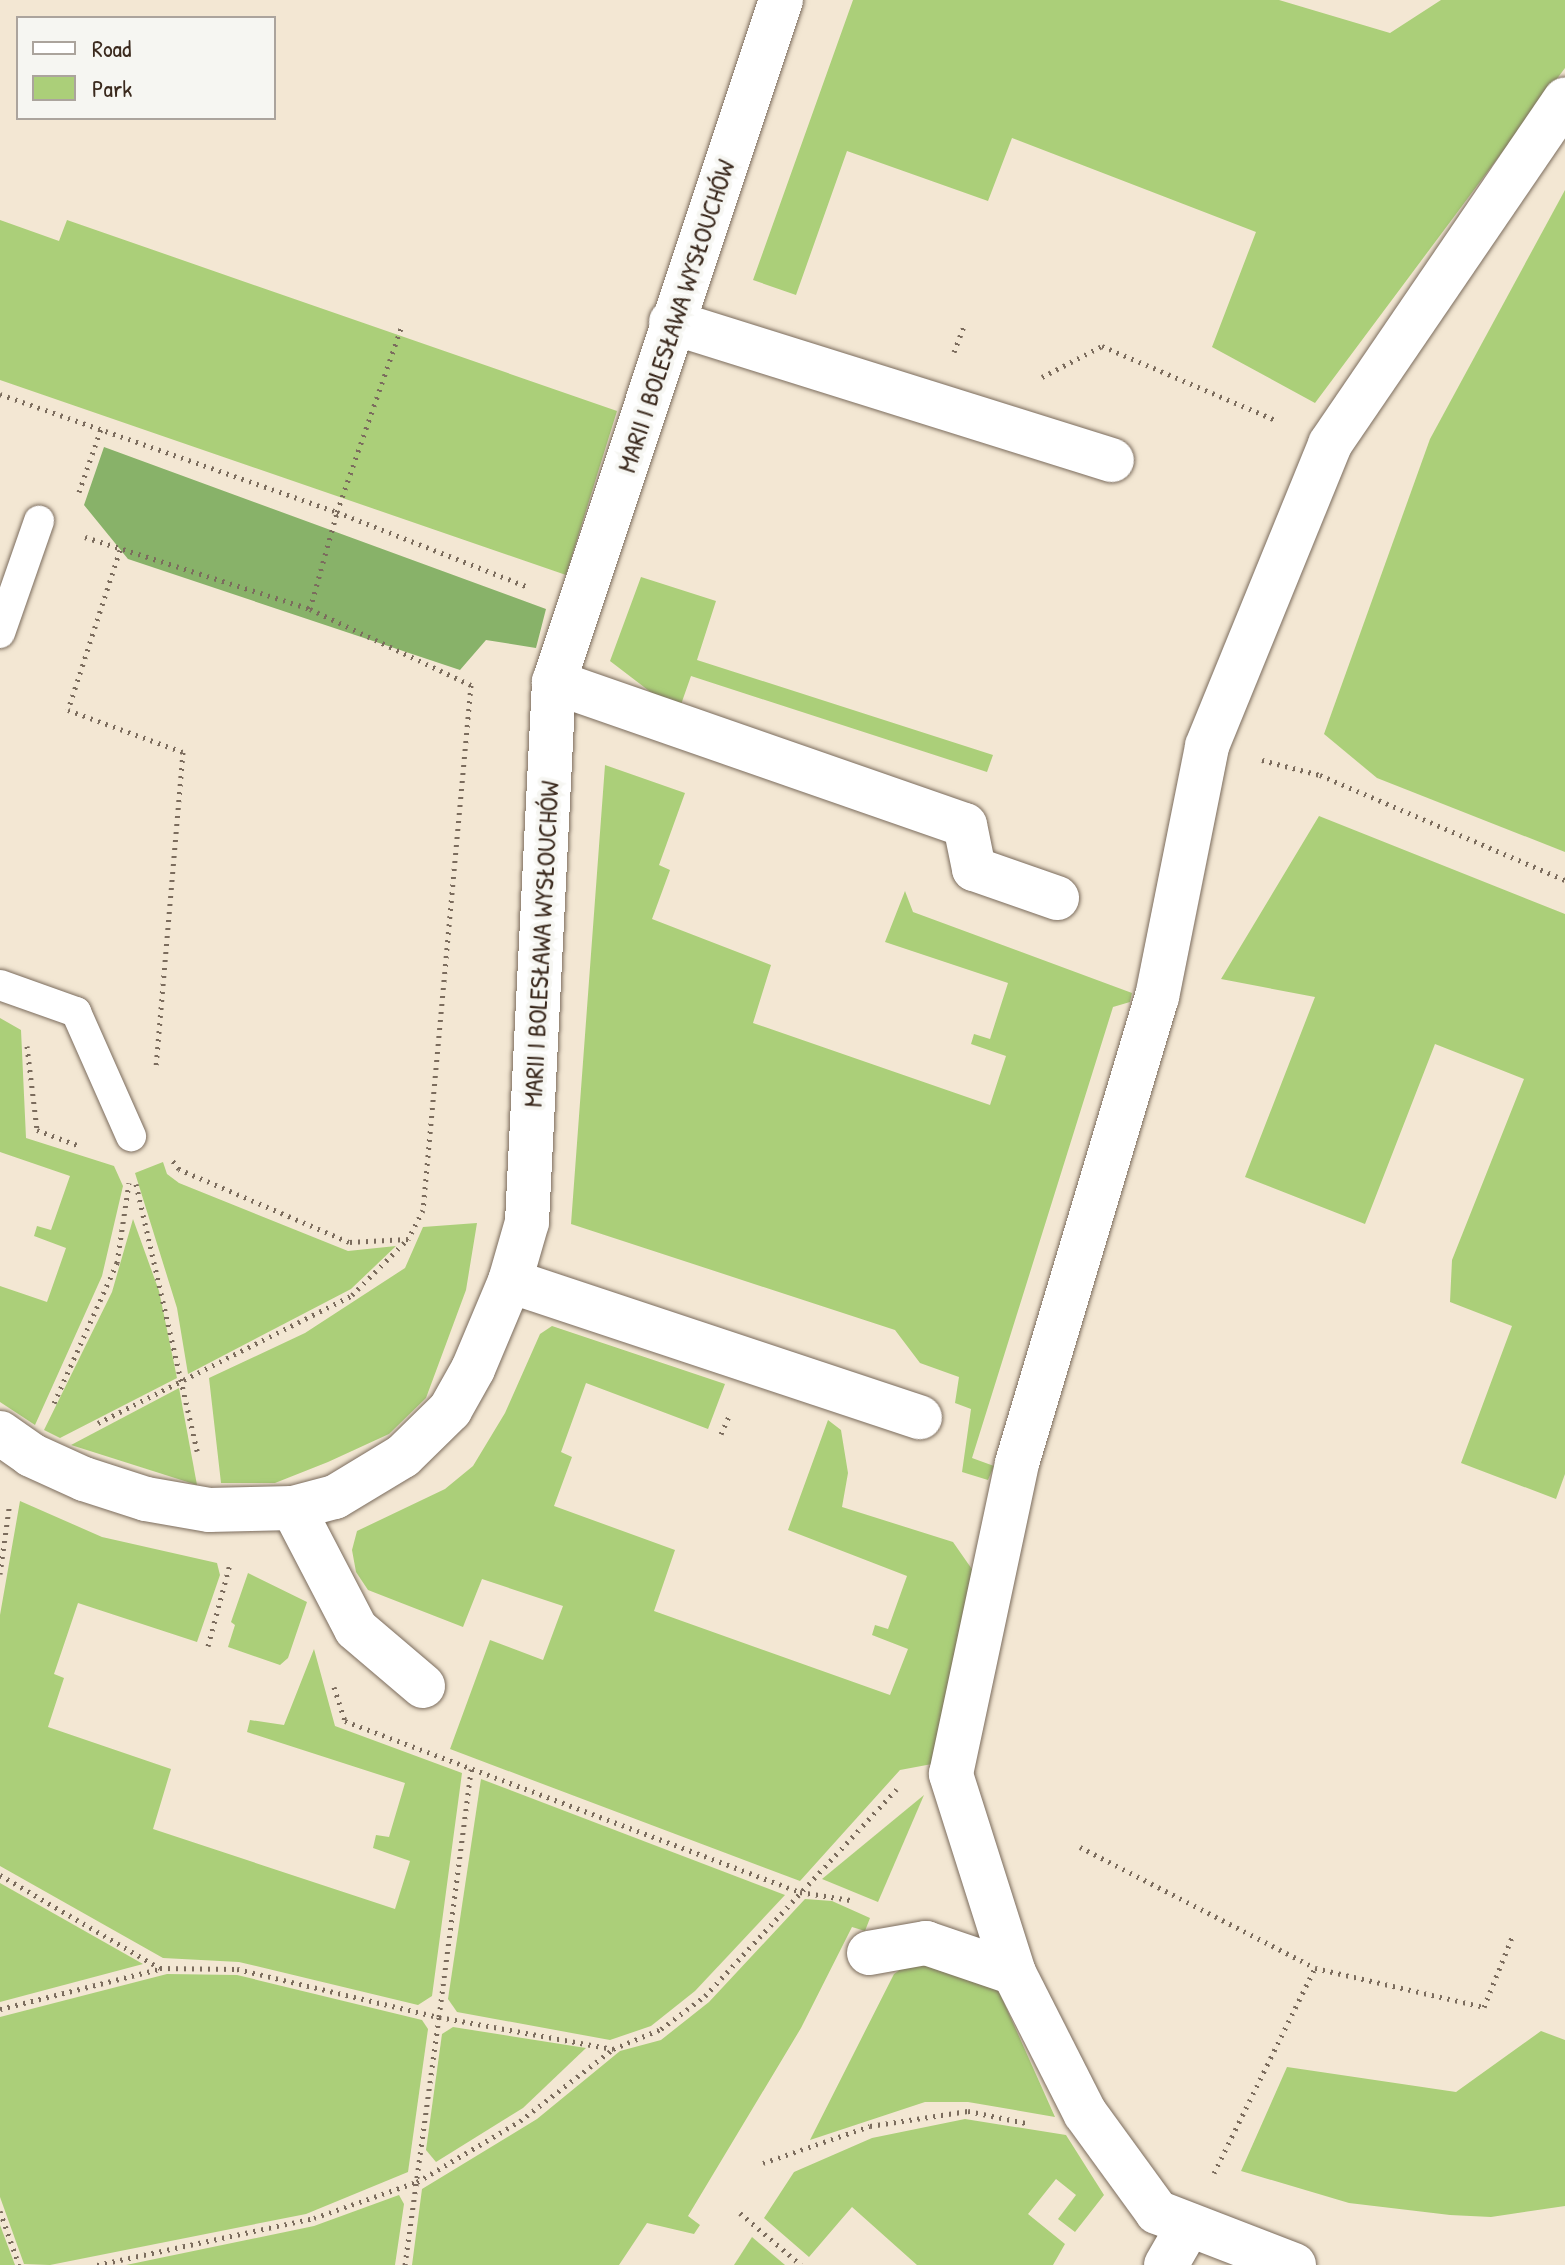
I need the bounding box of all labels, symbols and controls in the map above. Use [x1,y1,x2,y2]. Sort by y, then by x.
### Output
legend [16,16,276,120]
text: Road [92,32,131,64]
text: Park [92,72,132,104]
street label: MARII I BOLESŁAWA WYSŁOUCHÓW [611,156,741,476]
street label: MARII I BOLESŁAWA WYSŁOUCHÓW [517,780,565,1108]

